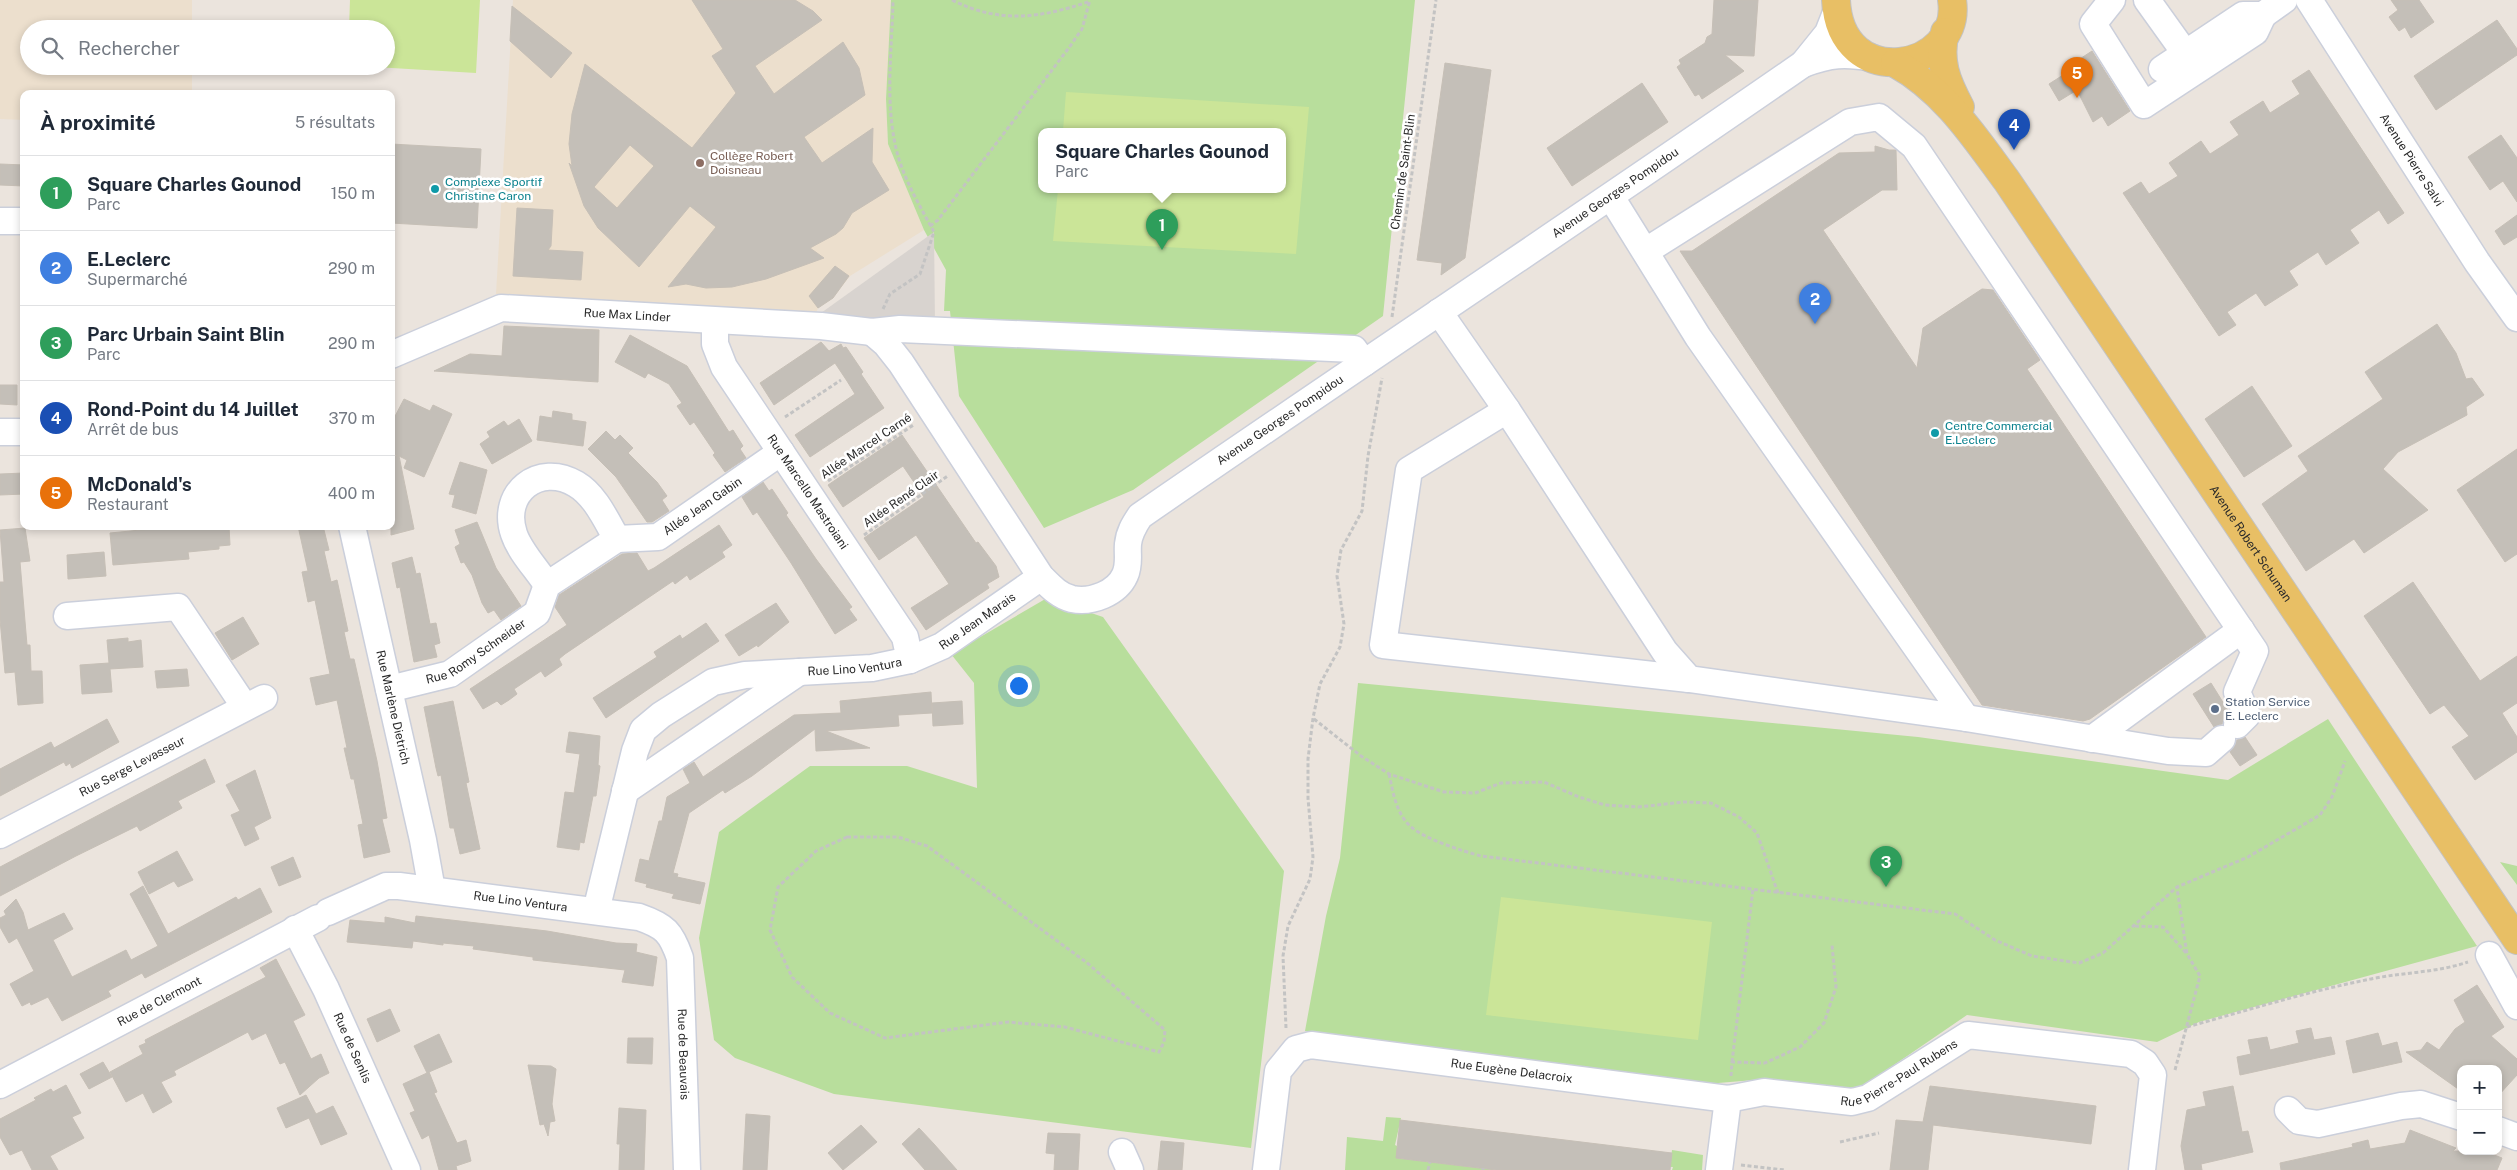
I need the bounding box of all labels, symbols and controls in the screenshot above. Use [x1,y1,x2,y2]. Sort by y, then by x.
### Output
search box [20,20,395,75]
icon: search [38,34,66,62]
text: Rechercher [78,37,180,59]
pin: 5 [2061,57,2093,98]
pin: 4 [1998,109,2030,150]
text: À proximité [40,110,156,135]
street label: Avenue Pierre Salvi [2377,111,2447,209]
text: 5 résultats [295,113,375,132]
street label: Chemin de Saint-Blin [1388,113,1418,231]
popup [1038,128,1286,193]
text: Square Charles Gounod [1055,140,1269,162]
street label: Avenue Georges Pompidou [1549,145,1681,241]
place label: Collège Robert Doisneau [710,149,794,177]
marker: Collège Robert Doisneau [694,157,706,169]
text: Parc [1055,162,1089,181]
text: Square Charles Gounod [87,173,301,195]
place label: Complexe Sportif Christine Caron [445,175,543,203]
marker: Complexe Sportif Christine Caron [429,183,441,195]
text: 1 [53,184,59,203]
text: 150 m [331,184,375,203]
text: Parc [87,195,121,214]
pin: 1 [1146,209,1178,250]
text: E.Leclerc [87,248,171,270]
text: 2 [51,259,61,278]
text: 290 m [328,259,375,278]
text: Supermarché [87,270,188,289]
pin: 2 [1799,283,1831,324]
street label: Rue Max Linder [583,306,671,325]
text: Parc Urbain Saint Blin [87,323,284,345]
text: 3 [51,334,61,353]
text: 290 m [328,334,375,353]
text: Parc [87,345,121,364]
street label: Avenue Georges Pompidou [1214,372,1346,468]
text: Rond-Point du 14 Juillet [87,398,299,420]
text: 4 [51,409,61,428]
text: 370 m [328,409,375,428]
street label: Allée Marcel Carné [818,410,914,482]
place label: Centre Commercial E.Leclerc [1945,419,2053,447]
text: Arrêt de bus [87,420,179,439]
marker: Centre Commercial E.Leclerc [1929,427,1941,439]
street label: Rue Marcello Mastroiani [764,432,851,552]
street label: Allée René Clair [860,467,942,530]
text: McDonald's [87,473,192,495]
street label: Allée Jean Gabin [660,474,744,538]
street label: Avenue Robert Schuman [2207,483,2295,605]
text: 5 [51,484,61,503]
text: 400 m [328,484,375,503]
text: Restaurant [87,495,169,514]
street label: Rue Jean Marais [936,590,1018,653]
street label: Rue Romy Schneider [424,616,529,687]
street label: Rue Marlène Dietrich [373,649,413,766]
street label: Rue Lino Ventura [807,655,903,679]
your location [1006,673,1032,699]
place label: Station Service E. Leclerc [2225,695,2310,723]
marker: Station Service E. Leclerc [2209,703,2221,715]
street label: Rue Serge Levasseur [77,733,188,800]
pin: 3 [1870,846,1902,887]
street label: Rue Lino Ventura [473,889,568,915]
street label: Rue de Clermont [115,973,204,1029]
street label: Rue de Beauvais [675,1008,692,1100]
street label: Rue de Senlis [330,1010,374,1085]
street label: Rue Pierre-Paul Rubens [1840,1036,1960,1109]
street label: Rue Eugène Delacroix [1450,1056,1574,1086]
map controls [2457,1065,2502,1155]
button: + [2457,1065,2502,1110]
button: − [2457,1110,2502,1155]

